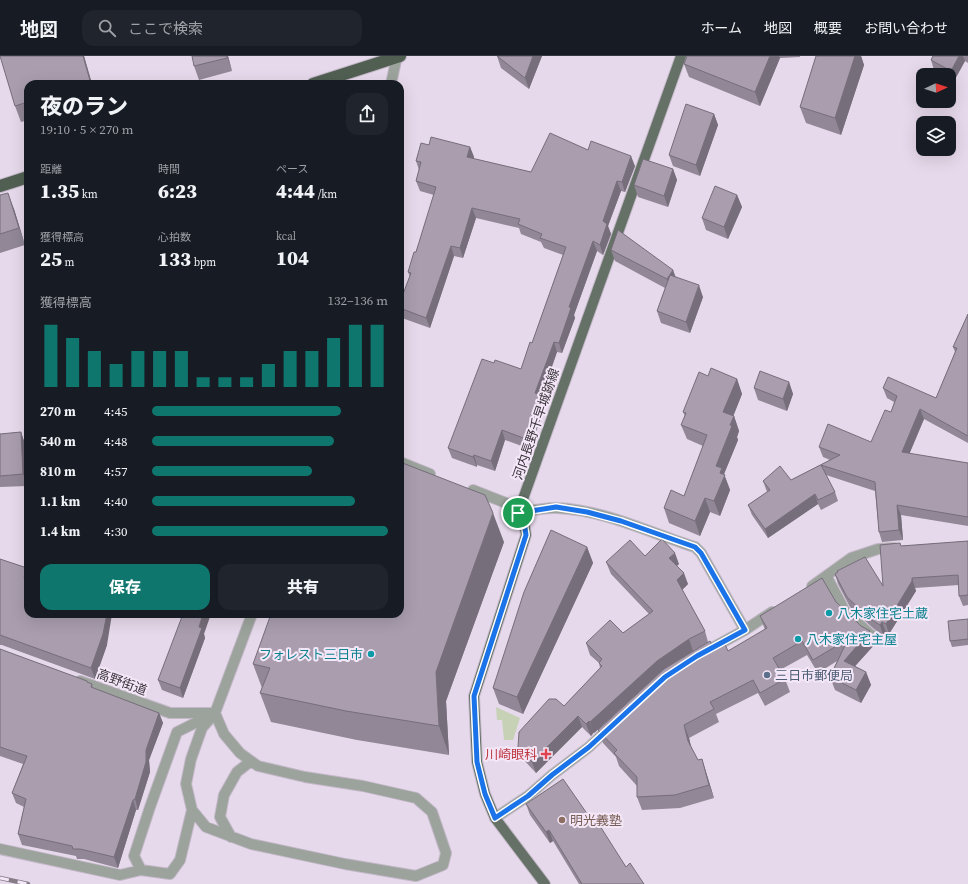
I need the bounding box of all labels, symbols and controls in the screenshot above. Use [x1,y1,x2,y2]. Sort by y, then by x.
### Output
search box [82,10,362,46]
text: 地図 [20,16,58,42]
icon: search [96,17,118,39]
text: ここで検索 [128,18,203,39]
text: ホーム [700,18,742,38]
text: 地図 [764,18,792,38]
text: 概要 [814,18,842,38]
text: お問い合わせ [864,18,948,38]
north arrow [916,68,956,108]
map controls [916,68,956,156]
text: 夜のラン [40,91,128,121]
button: share [346,93,388,135]
button: layers [916,116,956,156]
text: 19:10 · 5 × 270 m [40,121,134,138]
text: 距離 [40,162,62,177]
text: 時間 [158,162,180,177]
text: ペース [276,162,308,177]
text: 1.35 [40,177,79,205]
text: 6:23 [158,177,197,205]
text: 4:44 [276,177,315,205]
text: km [79,187,98,202]
text: /km [315,187,337,202]
text: kcal [276,229,296,244]
text: 獲得標高 [40,230,84,245]
text: 心拍数 [158,230,191,245]
text: 104 [276,244,309,272]
text: 25 [40,245,62,273]
text: 133 [158,245,191,273]
text: m [62,255,75,270]
text: bpm [191,255,216,270]
text: 132–136 m [328,292,388,309]
text: 獲得標高 [40,294,92,311]
street label: 河内長野千早城跡線 [509,366,563,482]
text: 270 m [40,403,76,420]
text: 4:45 [104,403,127,420]
text: 540 m [40,433,76,450]
text: 4:48 [104,433,127,450]
text: 810 m [40,463,76,480]
text: 4:57 [104,463,127,480]
text: 1.1 km [40,493,80,510]
text: 4:40 [104,493,127,510]
pin [501,496,535,530]
icon: arrive [507,502,529,524]
text: 1.4 km [40,523,80,540]
text: 4:30 [104,523,127,540]
button: 保存 [40,564,210,610]
button: 共有 [218,564,388,610]
place label: 八木家住宅土蔵 [837,605,928,622]
marker: 八木家住宅土蔵 [824,608,834,618]
place label: 八木家住宅主屋 [806,631,897,648]
marker: 八木家住宅主屋 [793,634,803,644]
place label: フォレスト三日市 [259,646,363,663]
marker: フォレスト三日市 [366,649,376,659]
street label: 高野街道 [95,665,149,699]
place label: 三日市郵便局 [775,667,853,684]
marker: 三日市郵便局 [762,670,772,680]
place label: 川崎眼科 [485,746,537,763]
marker: 川崎眼科 [540,748,552,760]
place label: 明光義塾 [570,812,622,829]
marker: 明光義塾 [557,815,567,825]

